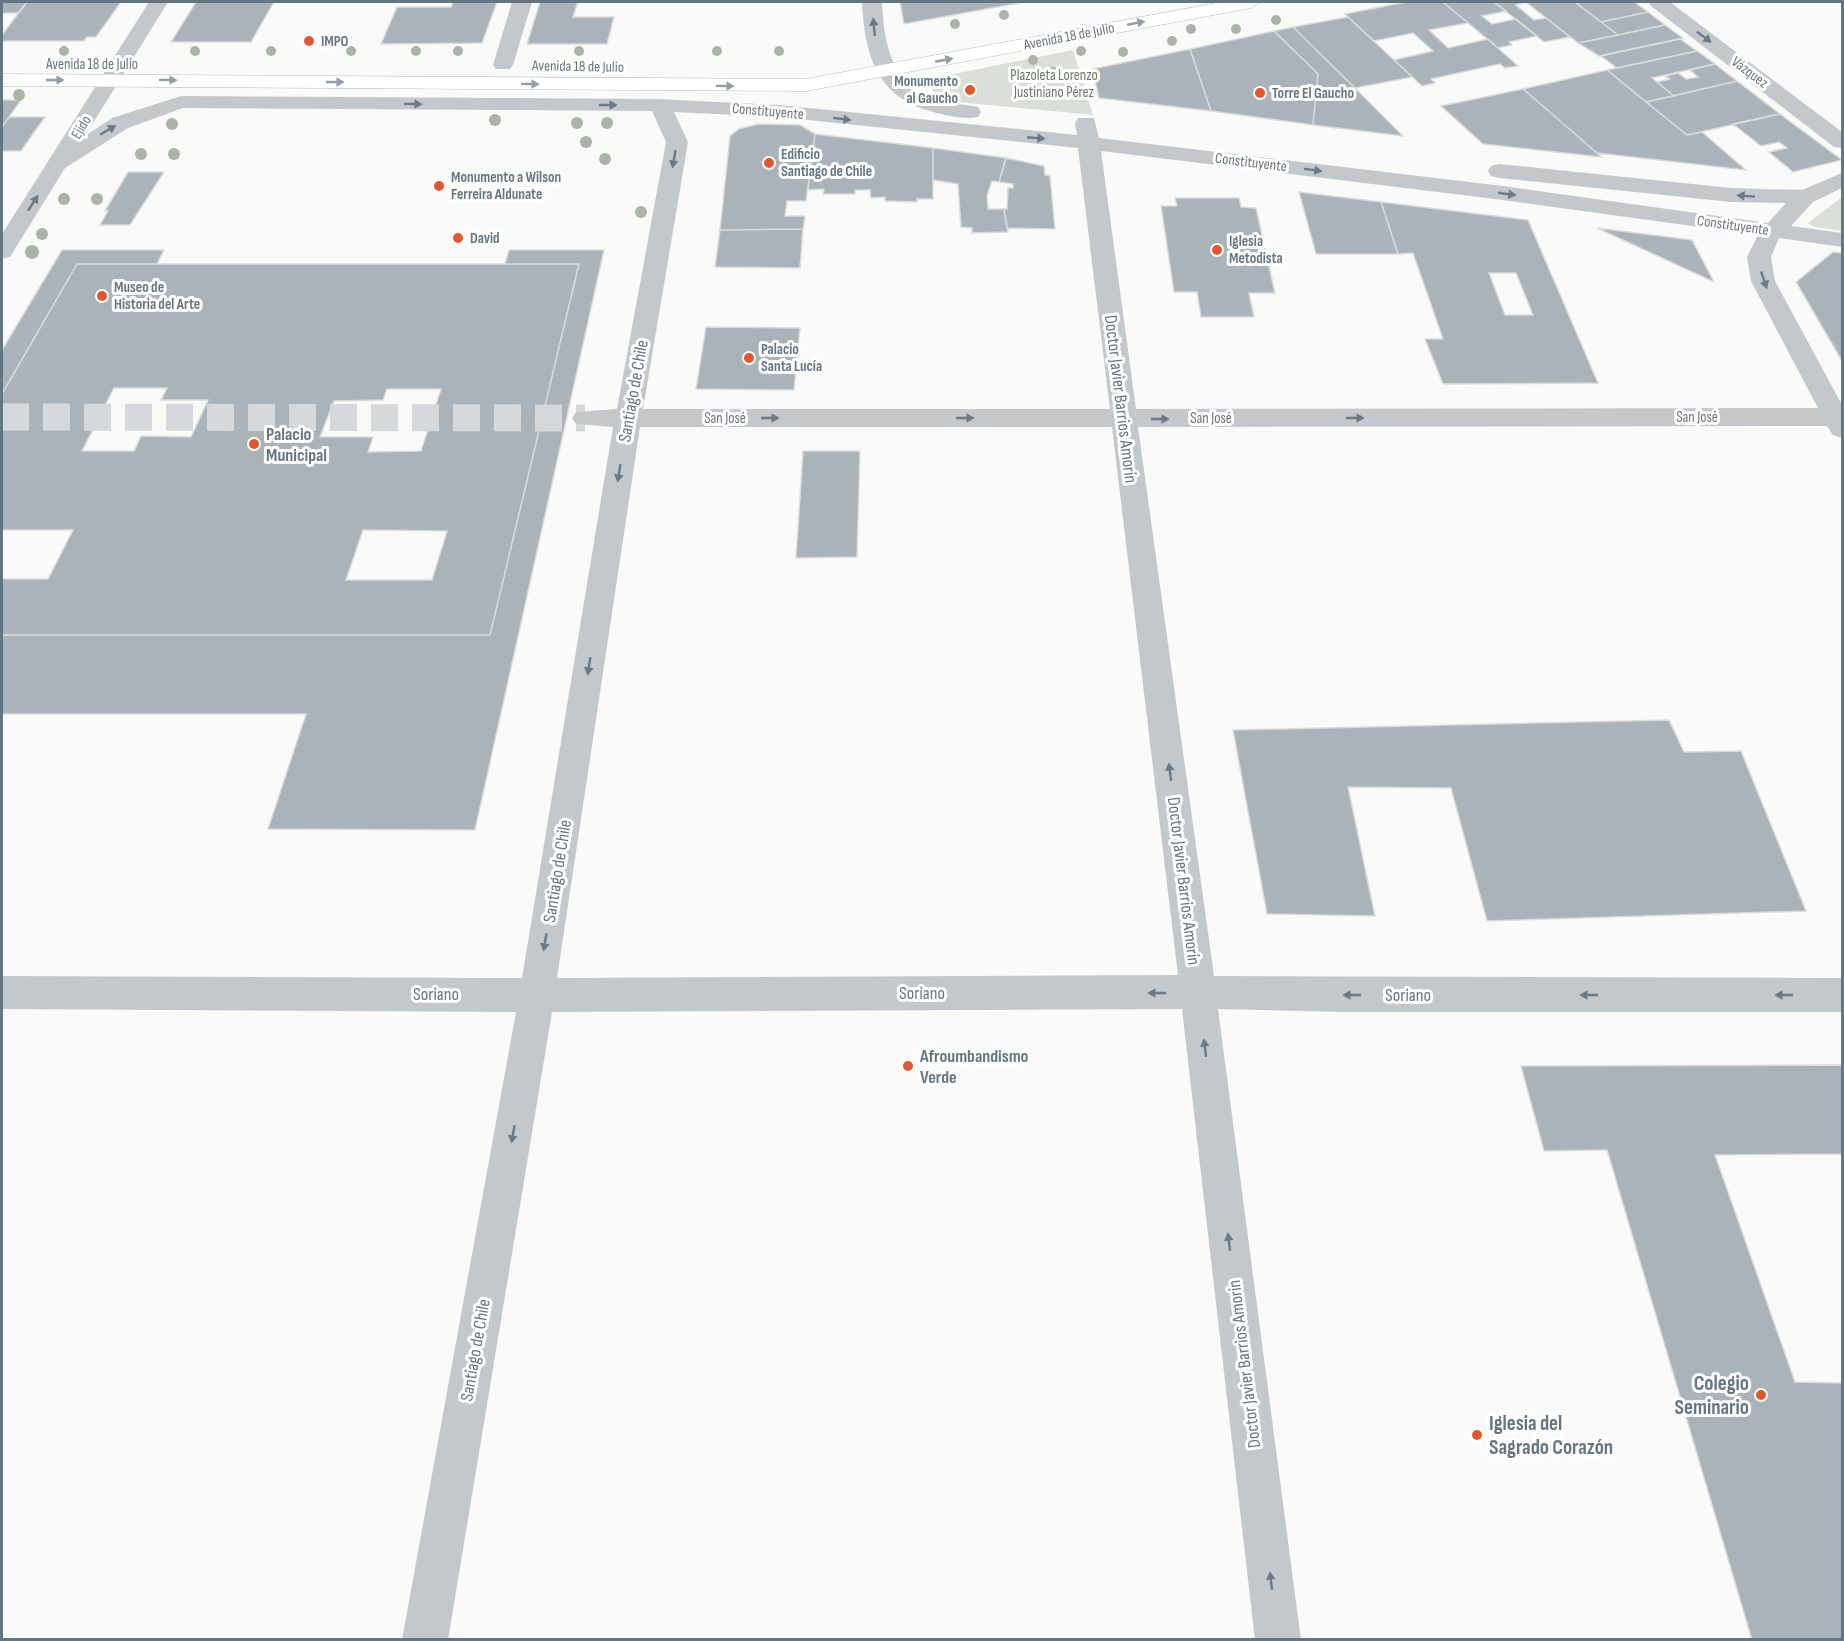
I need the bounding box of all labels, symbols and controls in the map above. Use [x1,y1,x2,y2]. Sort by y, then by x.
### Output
one-way arrow [869,17,879,36]
street label: Avenida 18 de Julio [1021,18,1116,55]
one-way arrow [1127,18,1146,27]
one-way arrow [1696,31,1712,43]
place label: IMPO [321,32,349,51]
marker: IMPO [302,34,316,48]
street label: Vázquez [1728,52,1772,93]
street label: Avenida 18 de Julio [45,55,138,74]
one-way arrow [935,55,954,64]
street label: Avenida 18 de Julio [531,56,624,77]
park label: Plazoleta Lorenzo Justiniano Pérez [1010,66,1098,102]
place label: Monumento al Gaucho [894,72,958,108]
one-way arrow [46,75,65,85]
one-way arrow [158,75,177,85]
one-way arrow [326,77,345,87]
one-way arrow [521,79,540,89]
one-way arrow [716,81,735,91]
marker: Monumento al Gaucho [963,83,977,97]
place label: Torre El Gaucho [1272,84,1354,103]
marker: Torre El Gaucho [1253,86,1267,100]
one-way arrow [404,99,423,109]
street label: Constituyente [731,99,805,124]
one-way arrow [599,100,618,110]
street label: Ejido [67,112,96,142]
one-way arrow [833,114,852,123]
one-way arrow [100,125,116,136]
one-way arrow [1027,133,1046,143]
place label: Edificio Santiago de Chile [781,145,872,181]
one-way arrow [669,149,678,168]
street label: Constituyente [1214,149,1288,176]
marker: Edificio Santiago de Chile [762,156,776,170]
one-way arrow [1304,165,1323,175]
place label: Monumento a Wilson Ferreira Aldunate [451,168,561,204]
marker: Monumento a Wilson Ferreira Aldunate [432,179,446,193]
one-way arrow [1497,189,1516,198]
one-way arrow [1737,191,1756,200]
one-way arrow [28,194,39,211]
street label: Constituyente [1696,211,1770,240]
place label: David [470,229,500,248]
marker: David [451,231,465,245]
place label: Iglesia Metodista [1229,232,1283,268]
marker: Iglesia Metodista [1210,243,1224,257]
one-way arrow [1760,271,1770,289]
place label: Museo de Historia del Arte [114,278,200,314]
marker: Museo de Historia del Arte [95,289,109,303]
street label: Doctor Javier Barrios Amorín [1100,314,1141,484]
street label: Santiago de Chile [614,338,653,444]
place label: Palacio Santa Lucía [761,340,822,376]
marker: Palacio Santa Lucía [742,351,756,365]
street label: San José [1676,408,1718,427]
street label: San José [704,409,746,428]
street label: San José [1190,409,1232,428]
one-way arrow [761,413,780,423]
one-way arrow [956,413,975,423]
one-way arrow [1346,413,1365,423]
one-way arrow [1151,414,1170,424]
place label: Palacio Municipal [266,424,327,466]
marker: Palacio Municipal [247,437,261,451]
one-way arrow [615,464,624,483]
one-way arrow [584,657,593,676]
one-way arrow [1165,762,1174,781]
street label: Doctor Javier Barrios Amorín [1163,796,1204,966]
street label: Santiago de Chile [539,818,576,924]
one-way arrow [541,932,550,951]
street label: Soriano [899,983,945,1004]
street label: Soriano [413,984,459,1005]
street label: Soriano [1385,985,1431,1006]
one-way arrow [1148,988,1167,998]
one-way arrow [1343,990,1362,1000]
one-way arrow [1580,990,1599,1000]
one-way arrow [1775,990,1794,1000]
one-way arrow [1201,1039,1210,1058]
place label: Afroumbandismo Verde [919,1046,1029,1088]
marker: Afroumbandismo Verde [901,1059,915,1073]
one-way arrow [508,1124,517,1143]
one-way arrow [1224,1232,1234,1251]
street label: Doctor Javier Barrios Amorín [1224,1279,1265,1449]
street label: Santiago de Chile [456,1297,495,1403]
place label: Colegio Seminario [1675,1371,1749,1420]
marker: Colegio Seminario [1754,1388,1768,1402]
place label: Iglesia del Sagrado Corazón [1489,1411,1613,1460]
marker: Iglesia del Sagrado Corazón [1470,1428,1484,1442]
one-way arrow [1266,1572,1275,1591]

